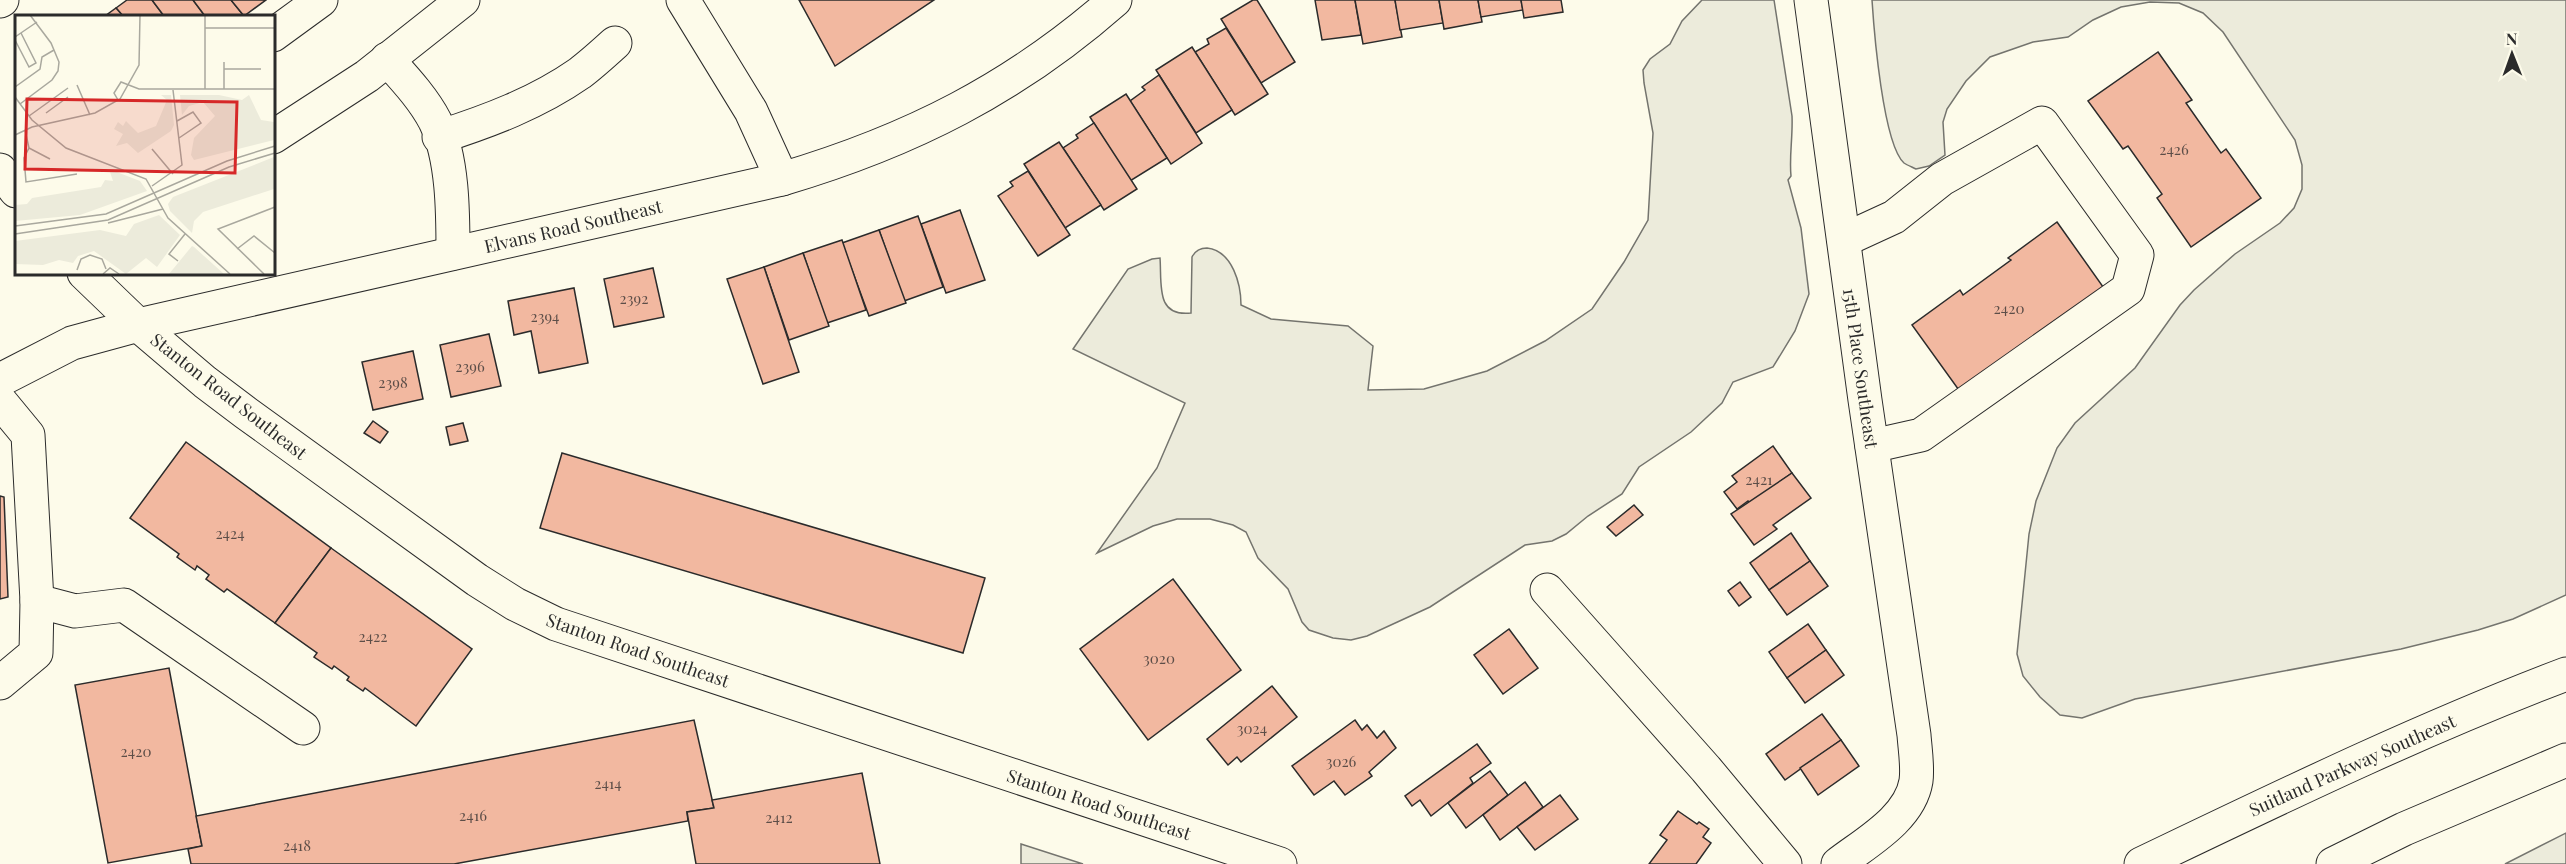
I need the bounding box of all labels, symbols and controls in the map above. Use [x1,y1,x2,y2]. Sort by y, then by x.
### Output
inset map [15,15,274,274]
north arrow [2482,24,2542,84]
text: N [2506,28,2518,49]
house number: 2426 [2159,139,2189,159]
street label: Elvans Road Southeast [482,194,665,258]
street label: 15th Place Southeast [1838,286,1884,450]
house number: 2392 [620,288,648,308]
house number: 2420 [1994,298,2024,318]
house number: 2394 [531,306,560,326]
street label: Stanton Road Southeast [146,327,313,465]
house number: 2396 [455,356,485,376]
house number: 2398 [378,372,408,392]
house number: 2421 [1745,469,1773,489]
house number: 2424 [215,523,245,543]
street label: Stanton Road Southeast [543,607,733,693]
house number: 2422 [359,626,387,646]
house number: 3020 [1143,648,1175,668]
street label: Suitland Parkway Southeast [2245,708,2460,821]
house number: 3024 [1237,718,1267,738]
house number: 2420 [121,741,151,761]
house number: 3026 [1326,751,1357,771]
street label: Stanton Road Southeast [1004,763,1195,845]
house number: 2414 [594,773,622,793]
house number: 2416 [459,805,487,825]
house number: 2412 [765,807,793,827]
house number: 2418 [283,835,311,855]

